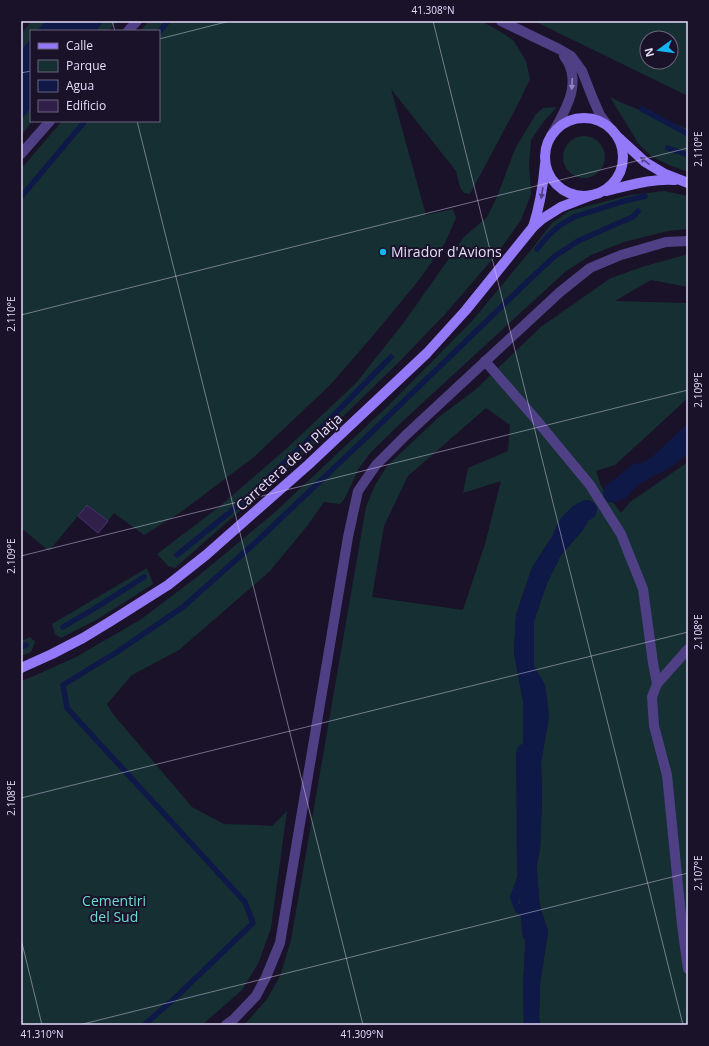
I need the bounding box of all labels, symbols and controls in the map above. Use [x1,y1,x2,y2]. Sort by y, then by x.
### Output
text: 41.308°N [411,3,455,17]
legend [30,30,160,122]
north arrow [639,30,679,70]
text: Calle [66,37,93,54]
text: N [640,46,657,59]
text: Parque [66,57,106,74]
text: Agua [66,77,94,94]
one-way arrow [569,78,576,90]
text: Edificio [66,97,106,114]
text: 2.110°E [691,131,705,167]
one-way arrow [640,157,651,165]
one-way arrow [539,187,545,199]
place label: Mirador d'Avions [391,242,502,261]
marker: Mirador d'Avions [378,247,388,257]
text: 2.110°E [4,296,18,332]
text: 2.109°E [691,372,705,408]
street label: Carretera de la Platja [231,409,346,515]
text: 2.109°E [4,538,18,574]
text: 2.108°E [691,614,705,650]
text: 2.108°E [4,780,18,816]
text: 2.107°E [691,855,705,891]
park label: Cementiri del Sud [82,891,146,926]
text: 41.310°N [20,1027,64,1041]
text: 41.309°N [340,1027,384,1041]

